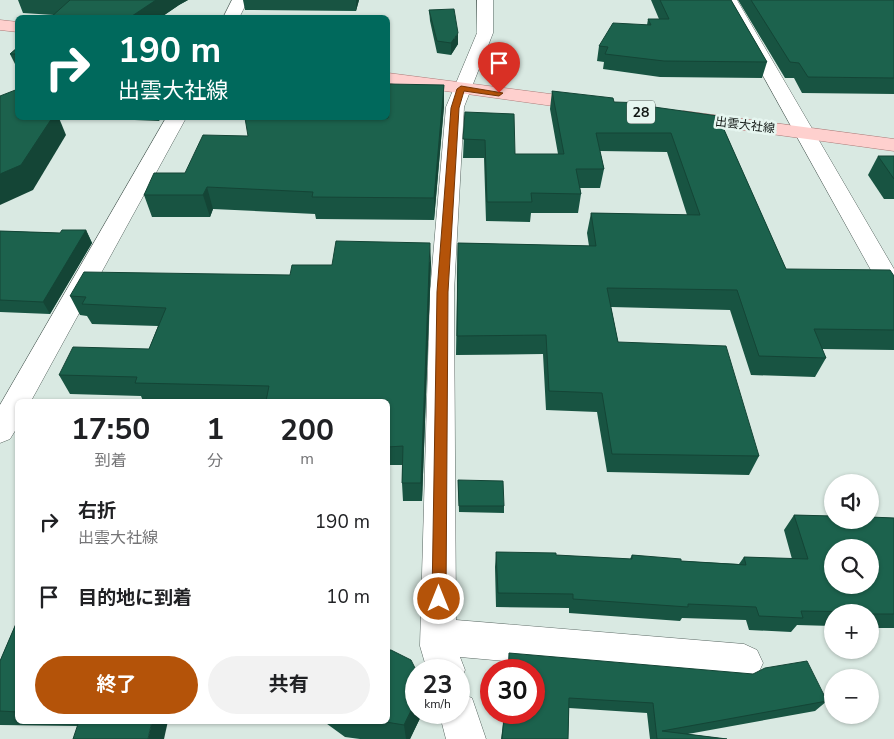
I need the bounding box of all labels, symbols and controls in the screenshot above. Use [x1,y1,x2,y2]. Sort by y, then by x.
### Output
text: 190 m [118,27,221,74]
icon: right [35,35,100,100]
pin [478,42,520,93]
icon: arrive [485,49,513,77]
text: 出雲大社線 [118,76,228,106]
road number: 28 [627,100,655,124]
street label: 出雲大社線 [714,113,776,137]
text: 17:50 [71,409,150,450]
text: 1 [206,409,224,450]
text: 200 [280,410,334,451]
text: m [300,448,314,470]
text: 到着 [95,450,127,472]
text: 分 [207,450,223,472]
map controls [824,474,879,724]
button: sound [824,474,879,529]
text: 右折 [78,498,116,524]
icon: right [35,508,63,536]
text: 190 m [315,509,370,535]
text: 出雲大社線 [78,527,158,549]
button: search [824,539,879,594]
position arrow [412,572,464,624]
icon: arrive [35,583,63,611]
text: 10 m [326,584,370,610]
text: 目的地に到着 [78,585,192,611]
button: + [824,604,879,659]
button: 終了 [35,656,198,714]
button: 共有 [208,656,370,714]
speed limit sign: 30 [480,659,545,724]
text: 23 [422,668,453,702]
button: − [824,669,879,724]
text: km/h [424,696,451,712]

